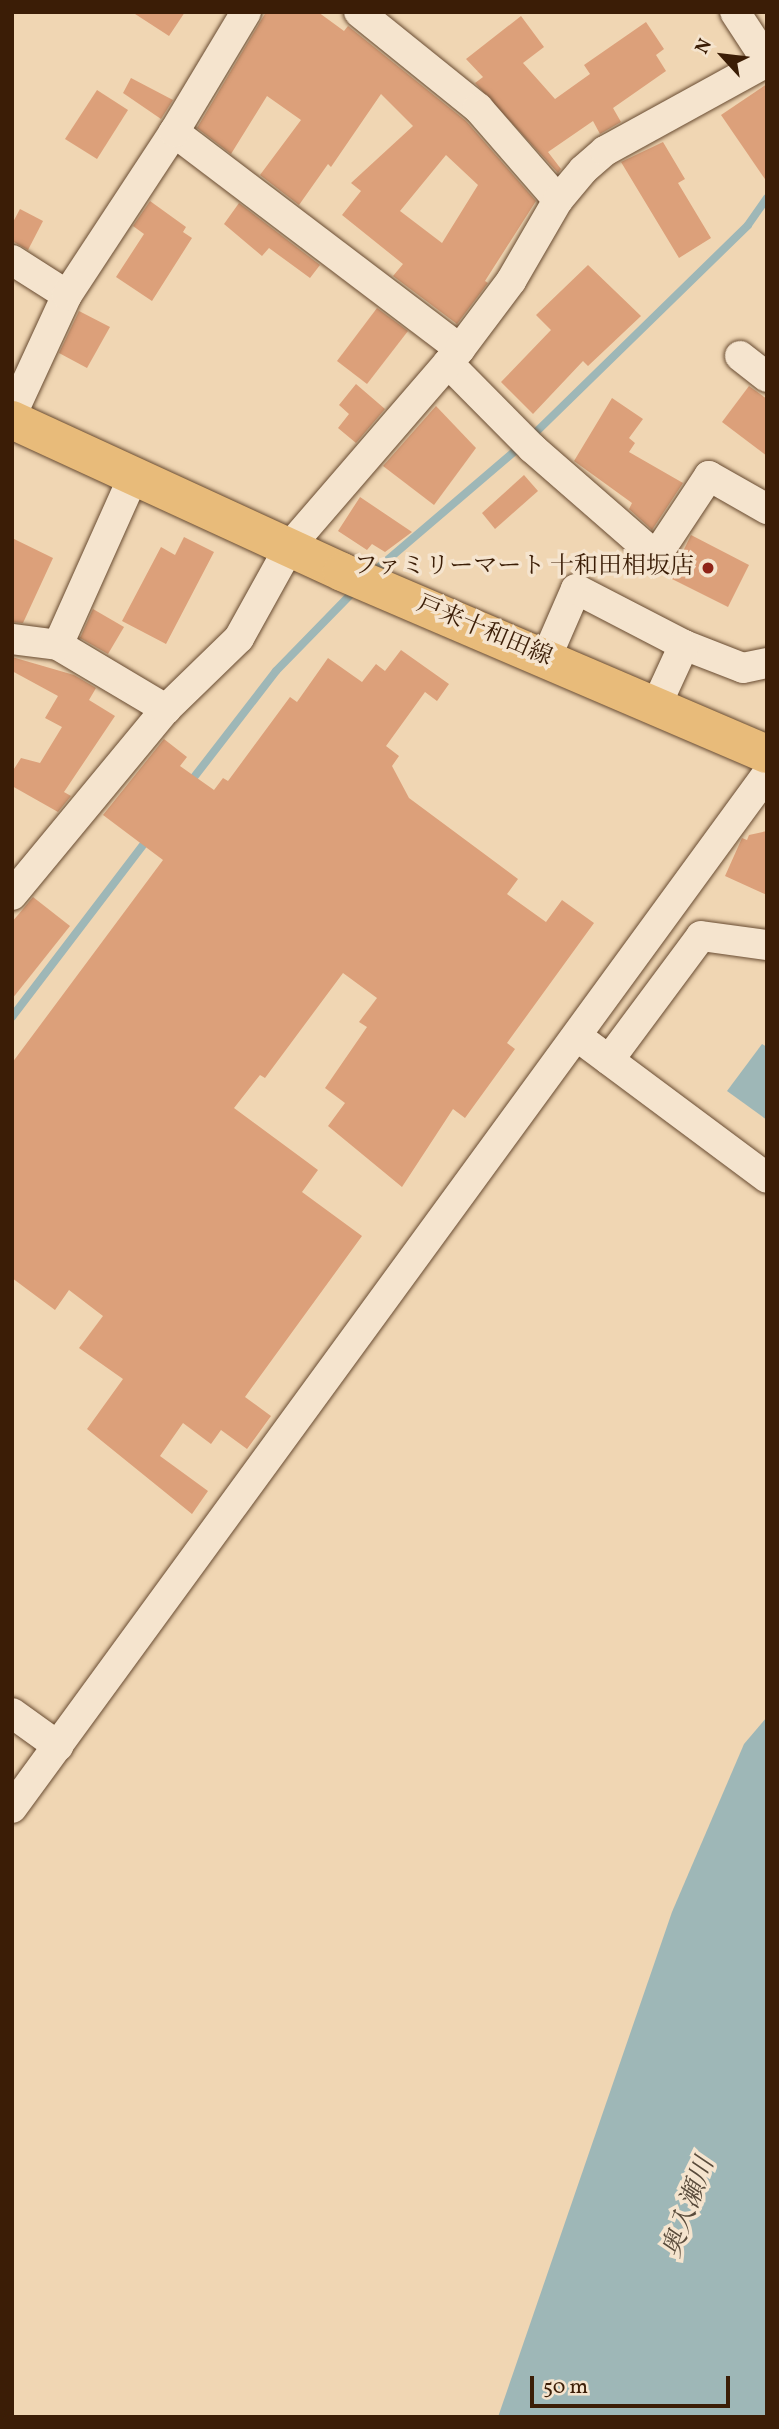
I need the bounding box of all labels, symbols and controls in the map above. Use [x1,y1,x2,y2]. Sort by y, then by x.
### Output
north arrow [688,21,758,91]
text: N [690,34,719,59]
place label: ファミリーマート 十和田相坂店 [353,554,694,582]
marker: ファミリーマート 十和田相坂店 [700,560,716,576]
street label: 戸来十和田線 [412,591,556,673]
water label: 奥入瀬川 [658,2154,722,2262]
scale bar [534,2362,734,2406]
text: 50 m [543,2373,588,2402]

